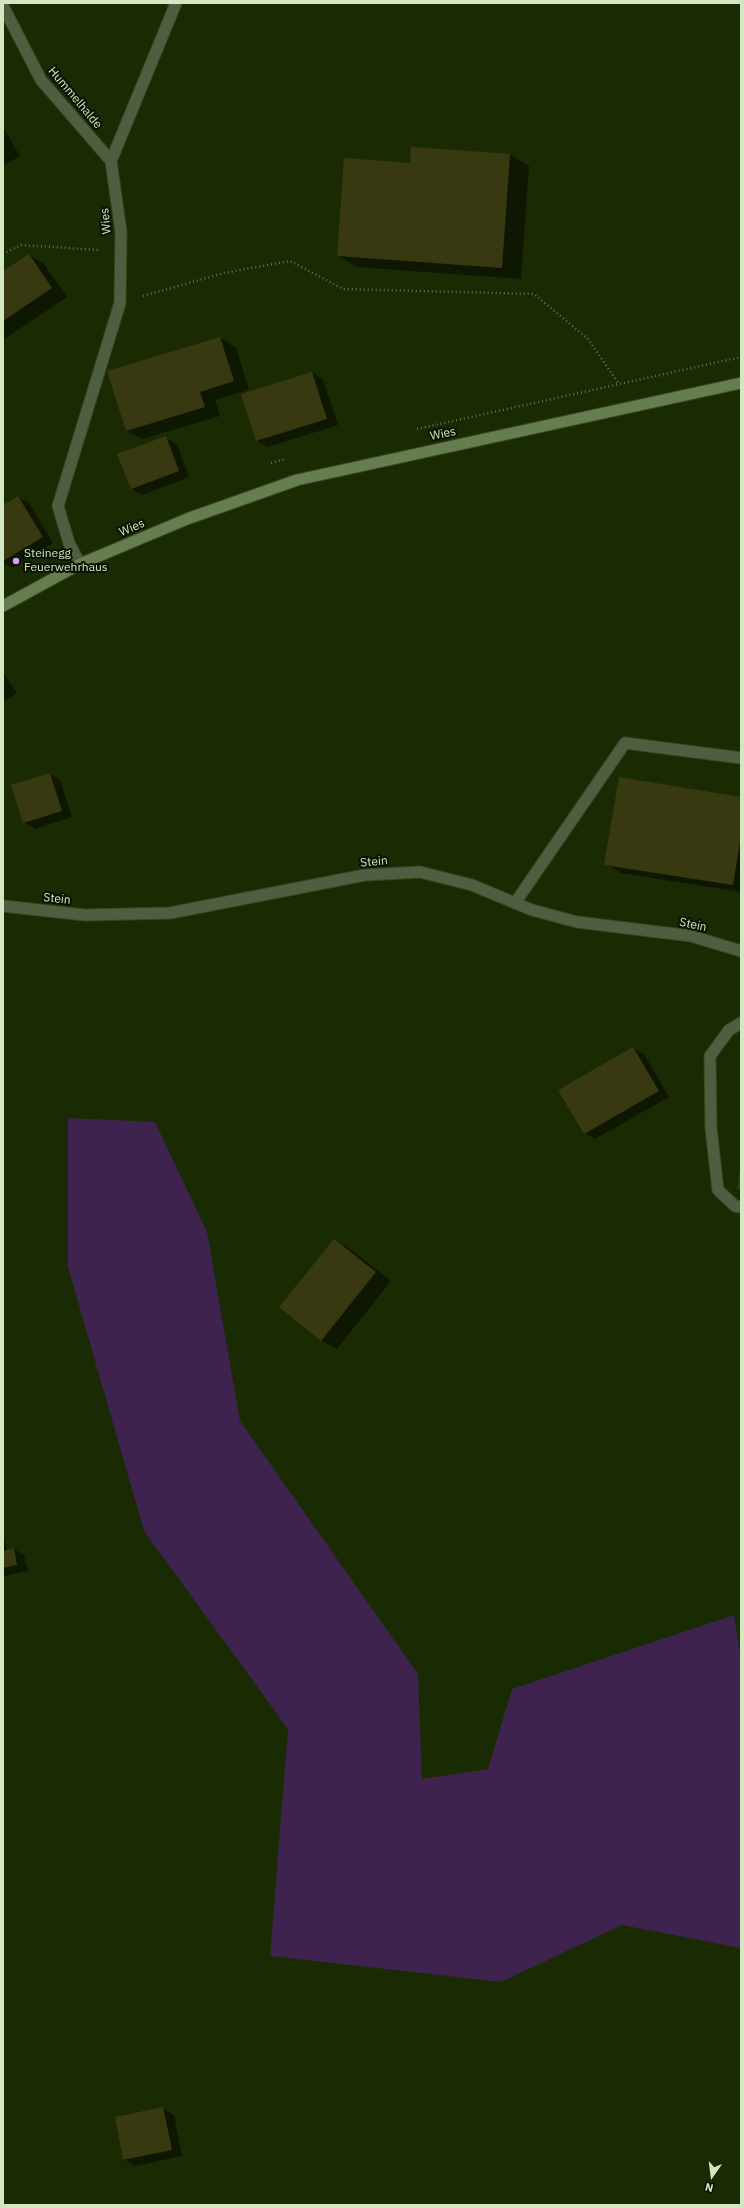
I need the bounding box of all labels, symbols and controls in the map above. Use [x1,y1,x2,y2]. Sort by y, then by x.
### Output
street label: Hummelhalde [45,64,105,132]
street label: Wies [97,207,115,235]
street label: Wies [429,424,457,444]
street label: Wies [117,516,147,540]
place label: Steinegg Feuerwehrhaus [24,547,108,575]
marker: Steinegg Feuerwehrhaus [11,556,21,566]
street label: Stein [360,854,388,870]
street label: Stein [43,890,71,908]
street label: Stein [678,915,708,935]
north arrow [692,2156,732,2196]
text: N [704,2180,715,2195]

